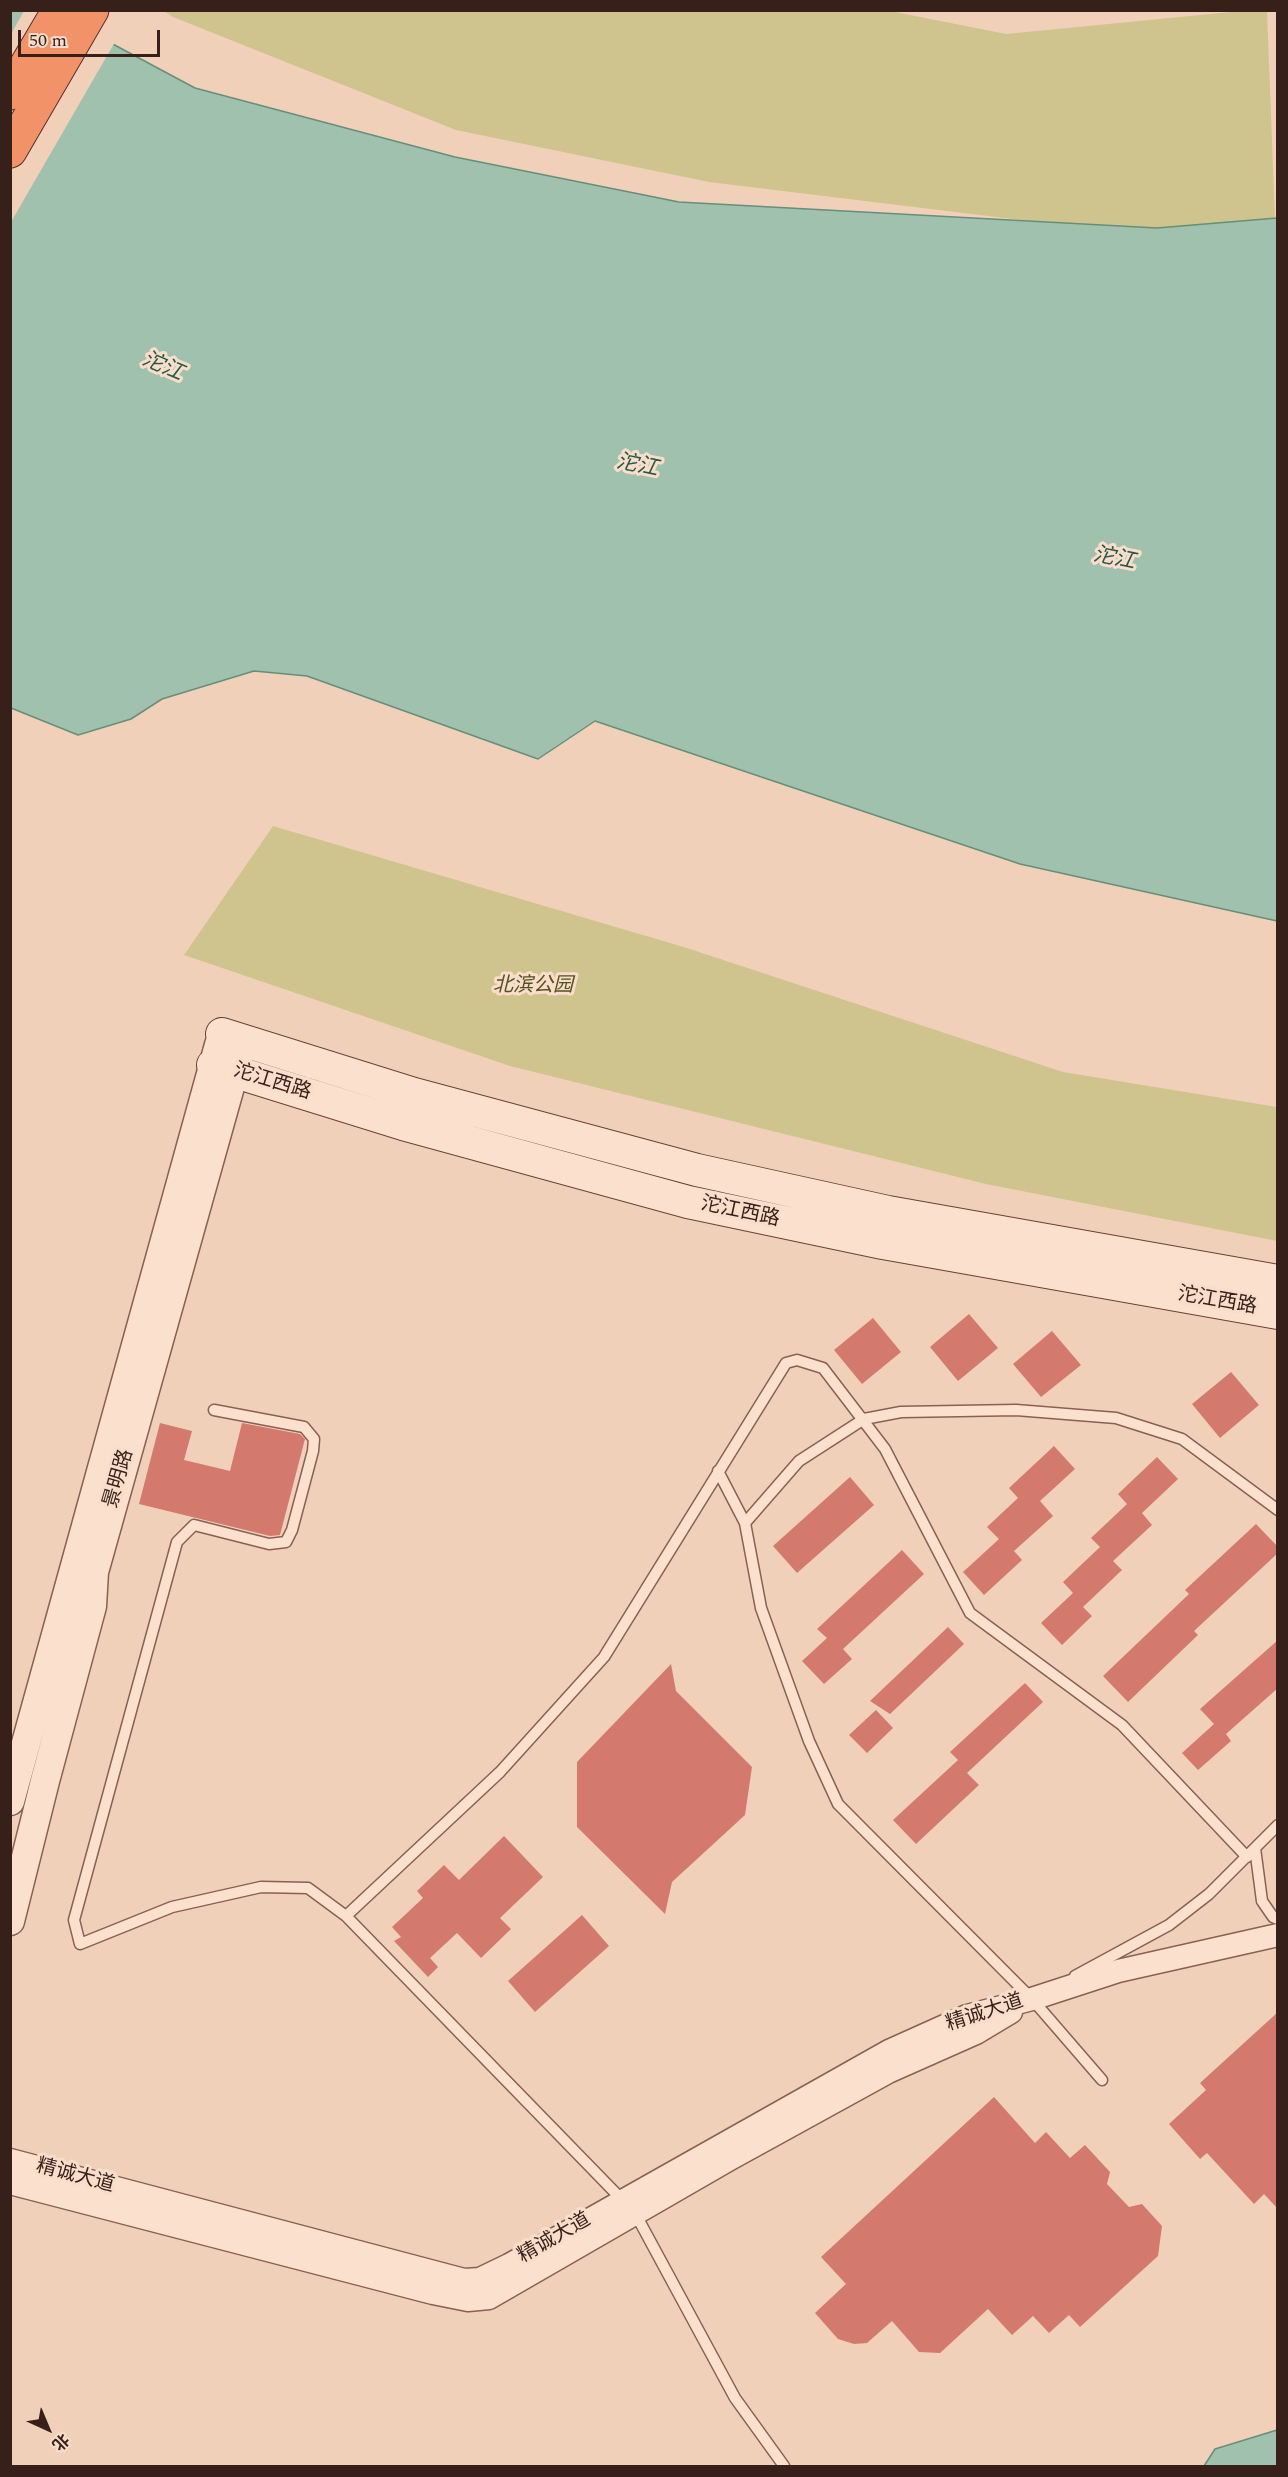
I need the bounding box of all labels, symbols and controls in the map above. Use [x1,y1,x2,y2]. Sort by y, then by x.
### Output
scale bar [21,18,164,56]
text: 50 m [29,27,67,54]
water label: 沱江 [138,348,186,388]
water label: 沱江 [614,451,660,483]
water label: 沱江 [1091,544,1137,576]
park label: 北滨公园 [493,975,573,999]
street label: 沱江西路 [230,1060,314,1106]
street label: 沱江西路 [698,1193,782,1233]
street label: 沱江西路 [1176,1283,1258,1321]
street label: 景明路 [100,1447,140,1511]
street label: 精诚大道 [943,1990,1027,2038]
street label: 精诚大道 [33,2155,117,2199]
street label: 精诚大道 [514,2209,596,2269]
north arrow [18,2399,78,2459]
text: 北 [46,2428,75,2456]

